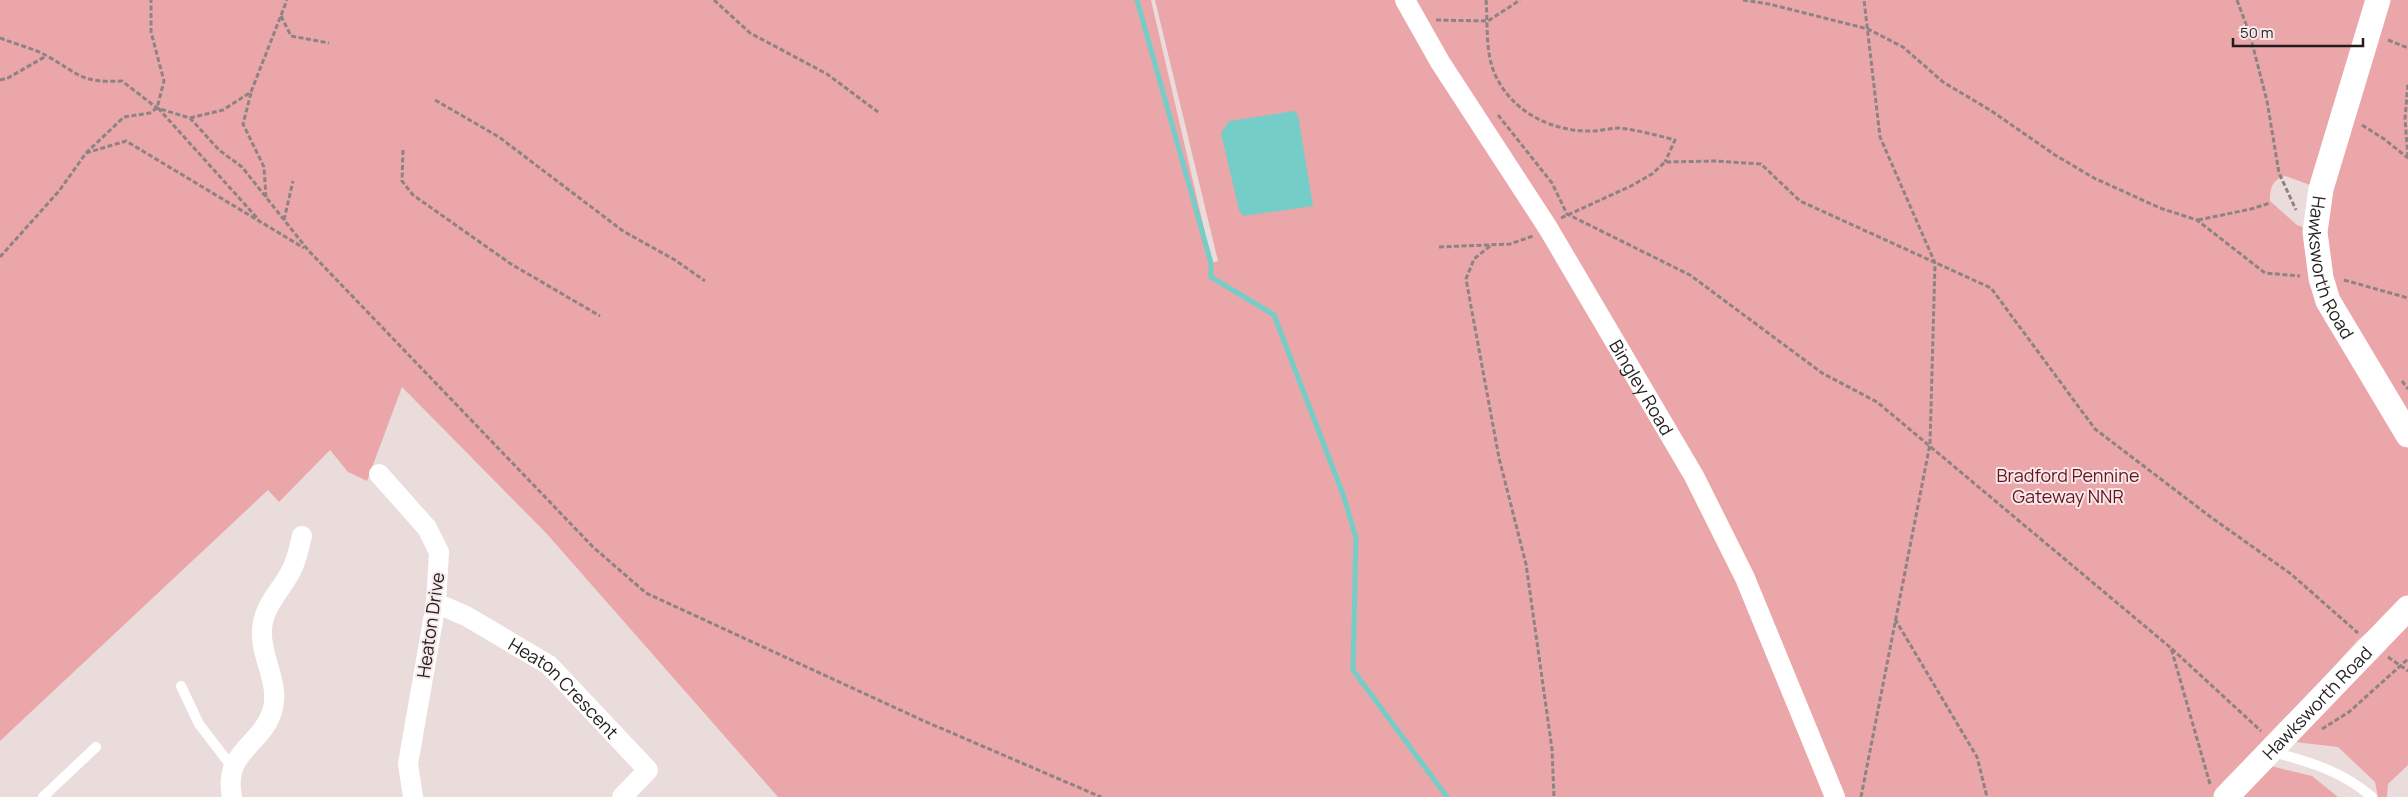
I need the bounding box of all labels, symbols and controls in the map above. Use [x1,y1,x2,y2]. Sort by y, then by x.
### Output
scale bar [2233,15,2363,47]
text: 50 m [2240,22,2274,43]
street label: Hawksworth Road [2303,195,2360,343]
street label: Bingley Road [1604,335,1679,439]
park label: Bradford Pennine Gateway NNR [1997,463,2139,508]
street label: Heaton Drive [411,571,449,679]
street label: Heaton Crescent [504,632,624,744]
street label: Hawksworth Road [2257,641,2377,764]

